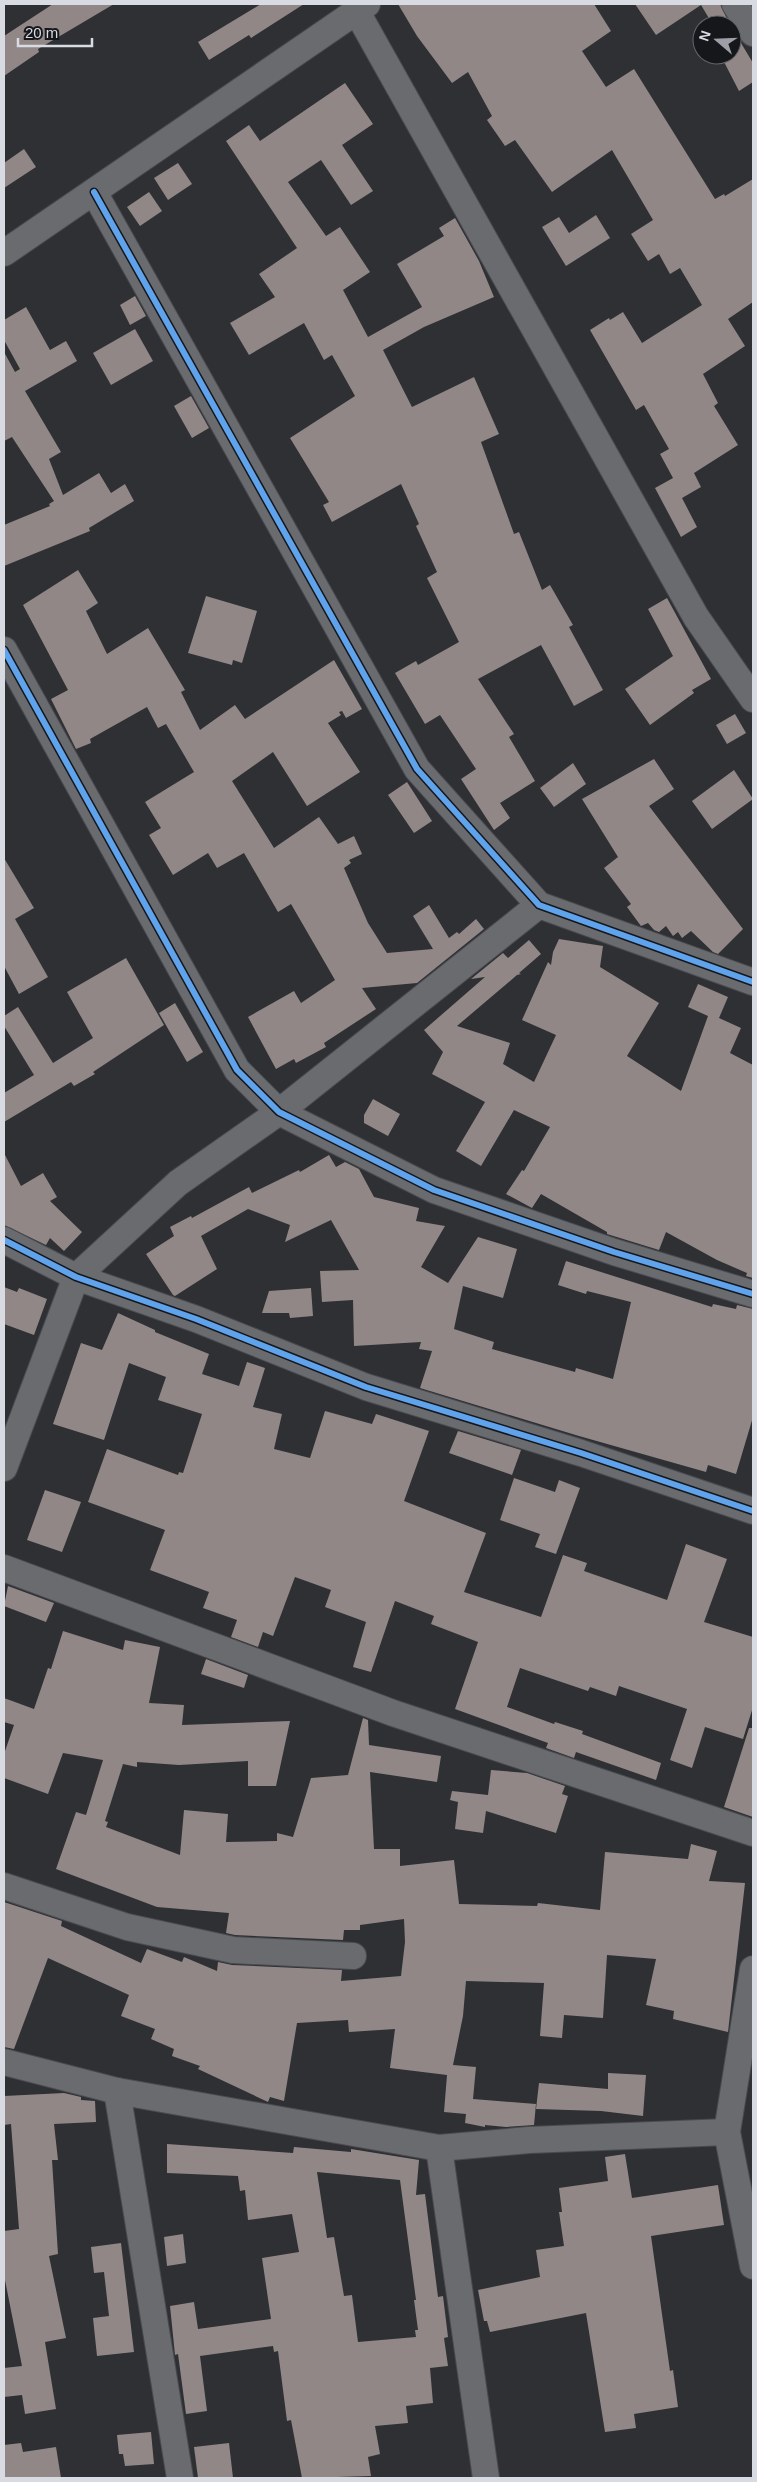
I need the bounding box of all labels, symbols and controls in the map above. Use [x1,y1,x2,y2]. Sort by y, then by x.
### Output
scale bar [18,15,91,47]
north arrow [692,15,742,65]
text: 20 m [25,24,58,41]
text: N [695,28,714,43]

